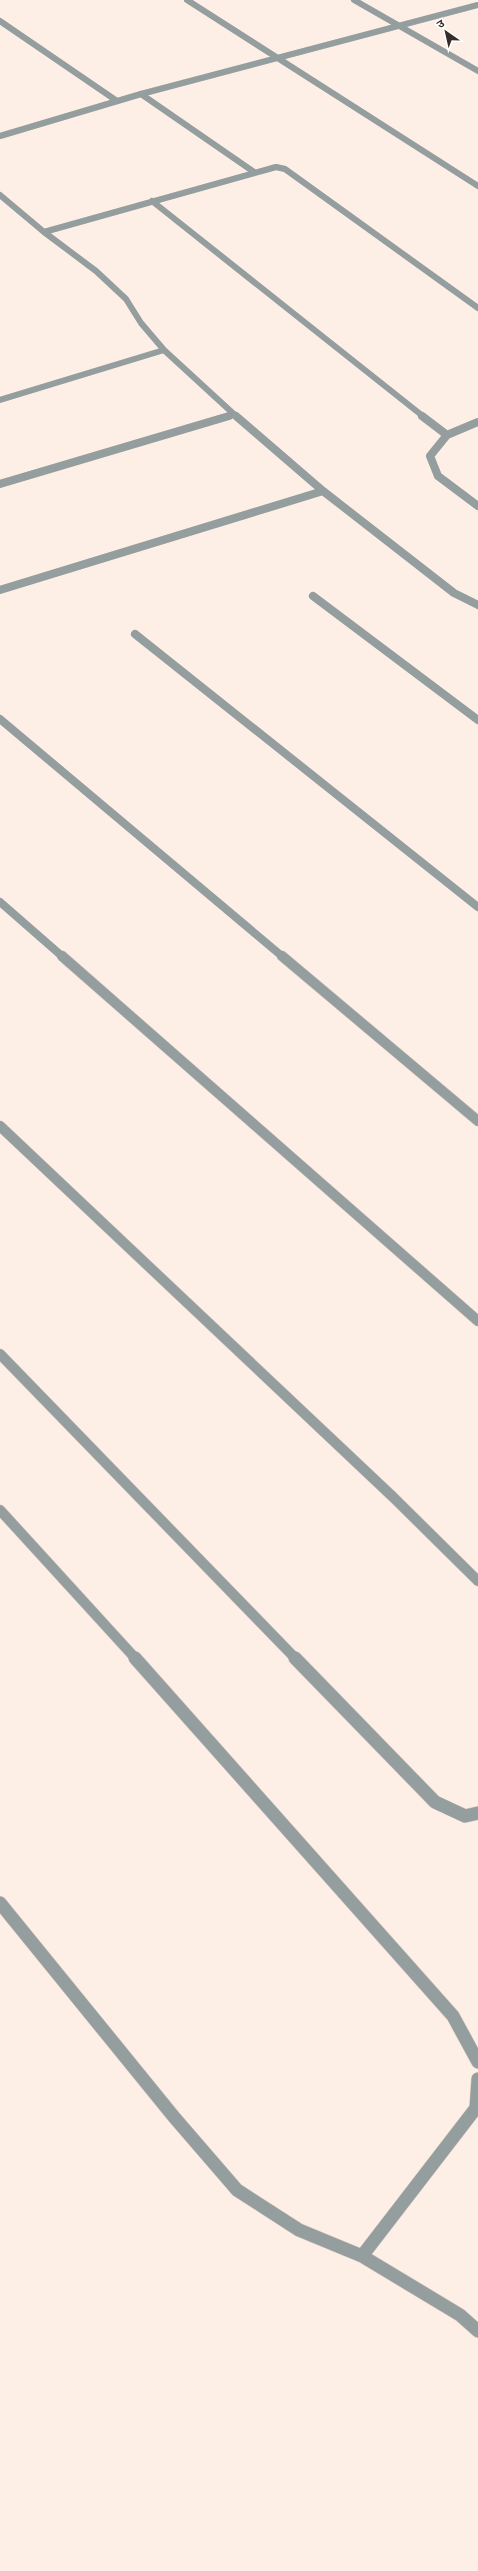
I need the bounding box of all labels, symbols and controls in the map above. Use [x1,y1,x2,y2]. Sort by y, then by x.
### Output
north arrow [426,12,466,52]
text: उ [433,15,448,32]

